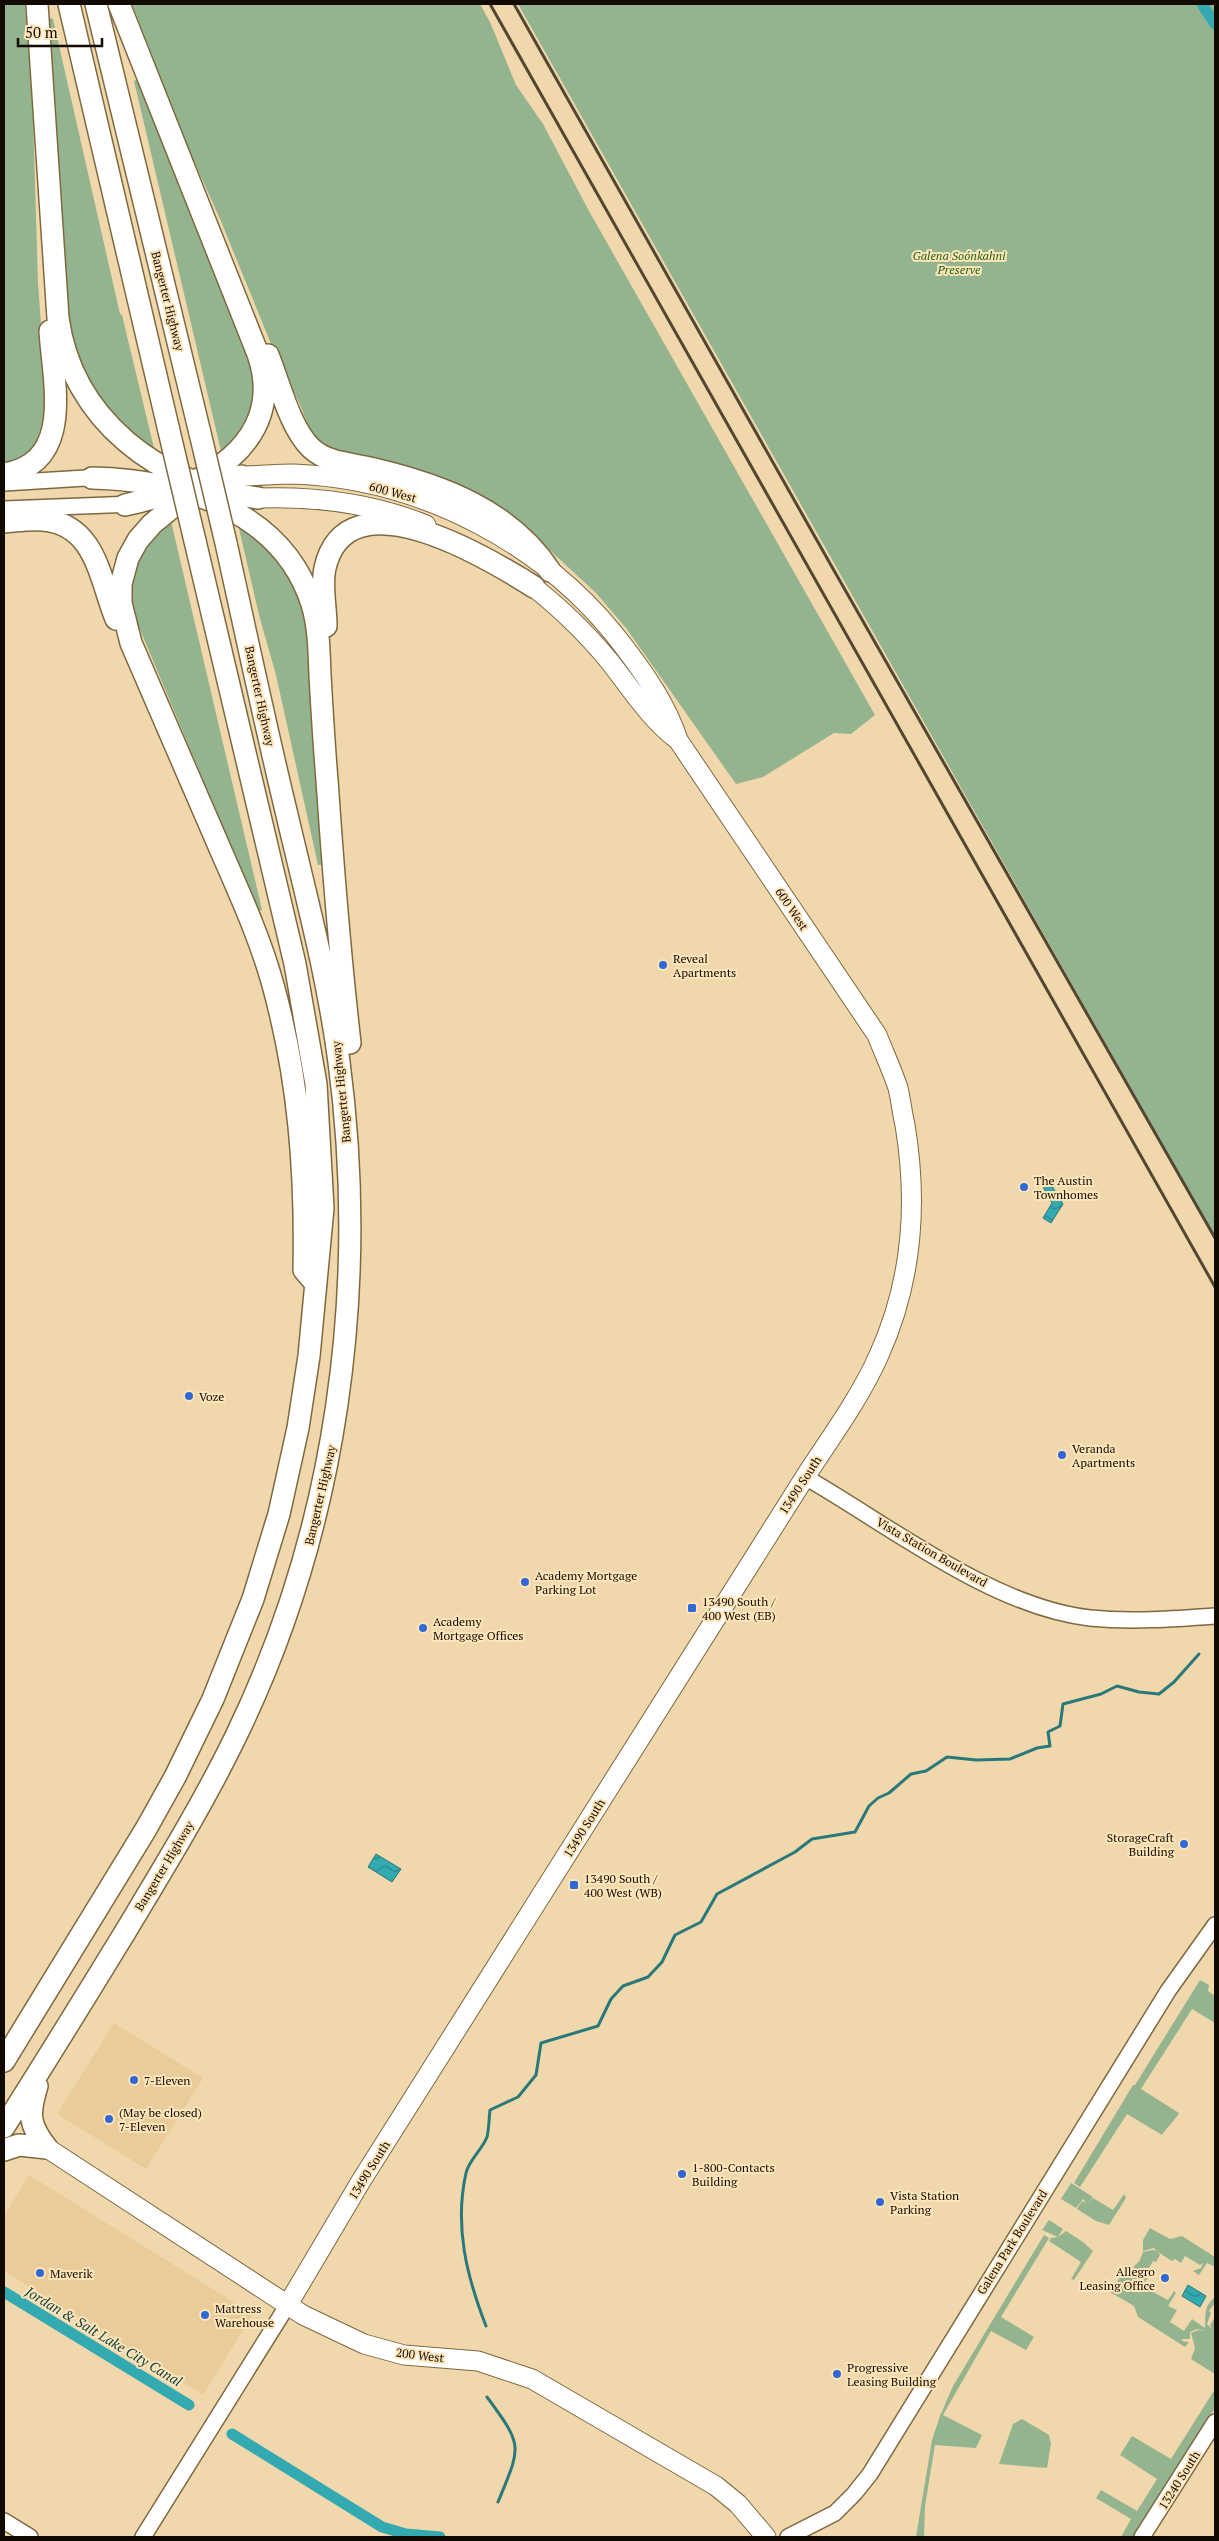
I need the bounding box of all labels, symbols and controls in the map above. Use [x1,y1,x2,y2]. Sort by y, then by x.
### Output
scale bar [18,15,101,47]
text: 50 m [25,22,58,42]
park label: Galena Soónkahni Preserve [913,248,1006,277]
street label: Bangerter Highway [148,250,188,353]
street label: 600 West [368,479,419,506]
street label: Bangerter Highway [242,645,278,748]
street label: 600 West [772,885,812,934]
place label: Reveal Apartments [673,951,736,980]
marker: Reveal Apartments [657,959,669,971]
street label: Bangerter Highway [328,1040,354,1144]
place label: The Austin Townhomes [1034,1173,1098,1202]
marker: The Austin Townhomes [1018,1181,1030,1193]
place label: Voze [199,1389,224,1404]
marker: Voze [183,1390,195,1402]
place label: Veranda Apartments [1072,1441,1135,1470]
street label: Bangerter Highway [301,1443,339,1546]
marker: Veranda Apartments [1056,1449,1068,1461]
street label: 13490 South [776,1453,824,1517]
street label: Vista Station Boulevard [874,1514,991,1590]
place label: Academy Mortgage Parking Lot [535,1568,637,1597]
marker: Academy Mortgage Parking Lot [519,1576,531,1588]
place label: 13490 South / 400 West (EB) [702,1594,776,1623]
marker: 13490 South / 400 West (EB) [686,1602,698,1614]
place label: Academy Mortgage Offices [433,1614,524,1643]
marker: Academy Mortgage Offices [417,1622,429,1634]
street label: 13490 South [560,1796,608,1860]
street label: Bangerter Highway [131,1818,197,1914]
place label: StorageCraft Building [1107,1830,1175,1859]
marker: StorageCraft Building [1178,1838,1190,1850]
place label: 13490 South / 400 West (WB) [584,1871,662,1900]
marker: 13490 South / 400 West (WB) [568,1879,580,1891]
place label: 7-Eleven [144,2073,190,2088]
marker: 7-Eleven [128,2074,140,2086]
place label: (May be closed) 7-Eleven [119,2105,202,2134]
marker: (May be closed) 7-Eleven [103,2113,115,2125]
street label: 13490 South [345,2138,393,2202]
place label: 1-800-Contacts Building [692,2160,775,2189]
marker: 1-800-Contacts Building [676,2168,688,2180]
street label: Galena Park Boulevard [974,2187,1051,2297]
place label: Vista Station Parking [890,2188,959,2217]
marker: Vista Station Parking [874,2196,886,2208]
place label: Allegro Leasing Office [1080,2264,1155,2293]
place label: Maverik [50,2266,94,2281]
marker: Maverik [34,2267,46,2279]
marker: Allegro Leasing Office [1159,2272,1171,2284]
water label: Jordan & Salt Lake City Canal [21,2281,186,2390]
place label: Mattress Warehouse [215,2301,274,2330]
marker: Mattress Warehouse [199,2309,211,2321]
street label: 200 West [395,2345,445,2365]
place label: Progressive Leasing Building [847,2360,937,2389]
marker: Progressive Leasing Building [831,2368,843,2380]
street label: 13240 South [1155,2448,1203,2512]

